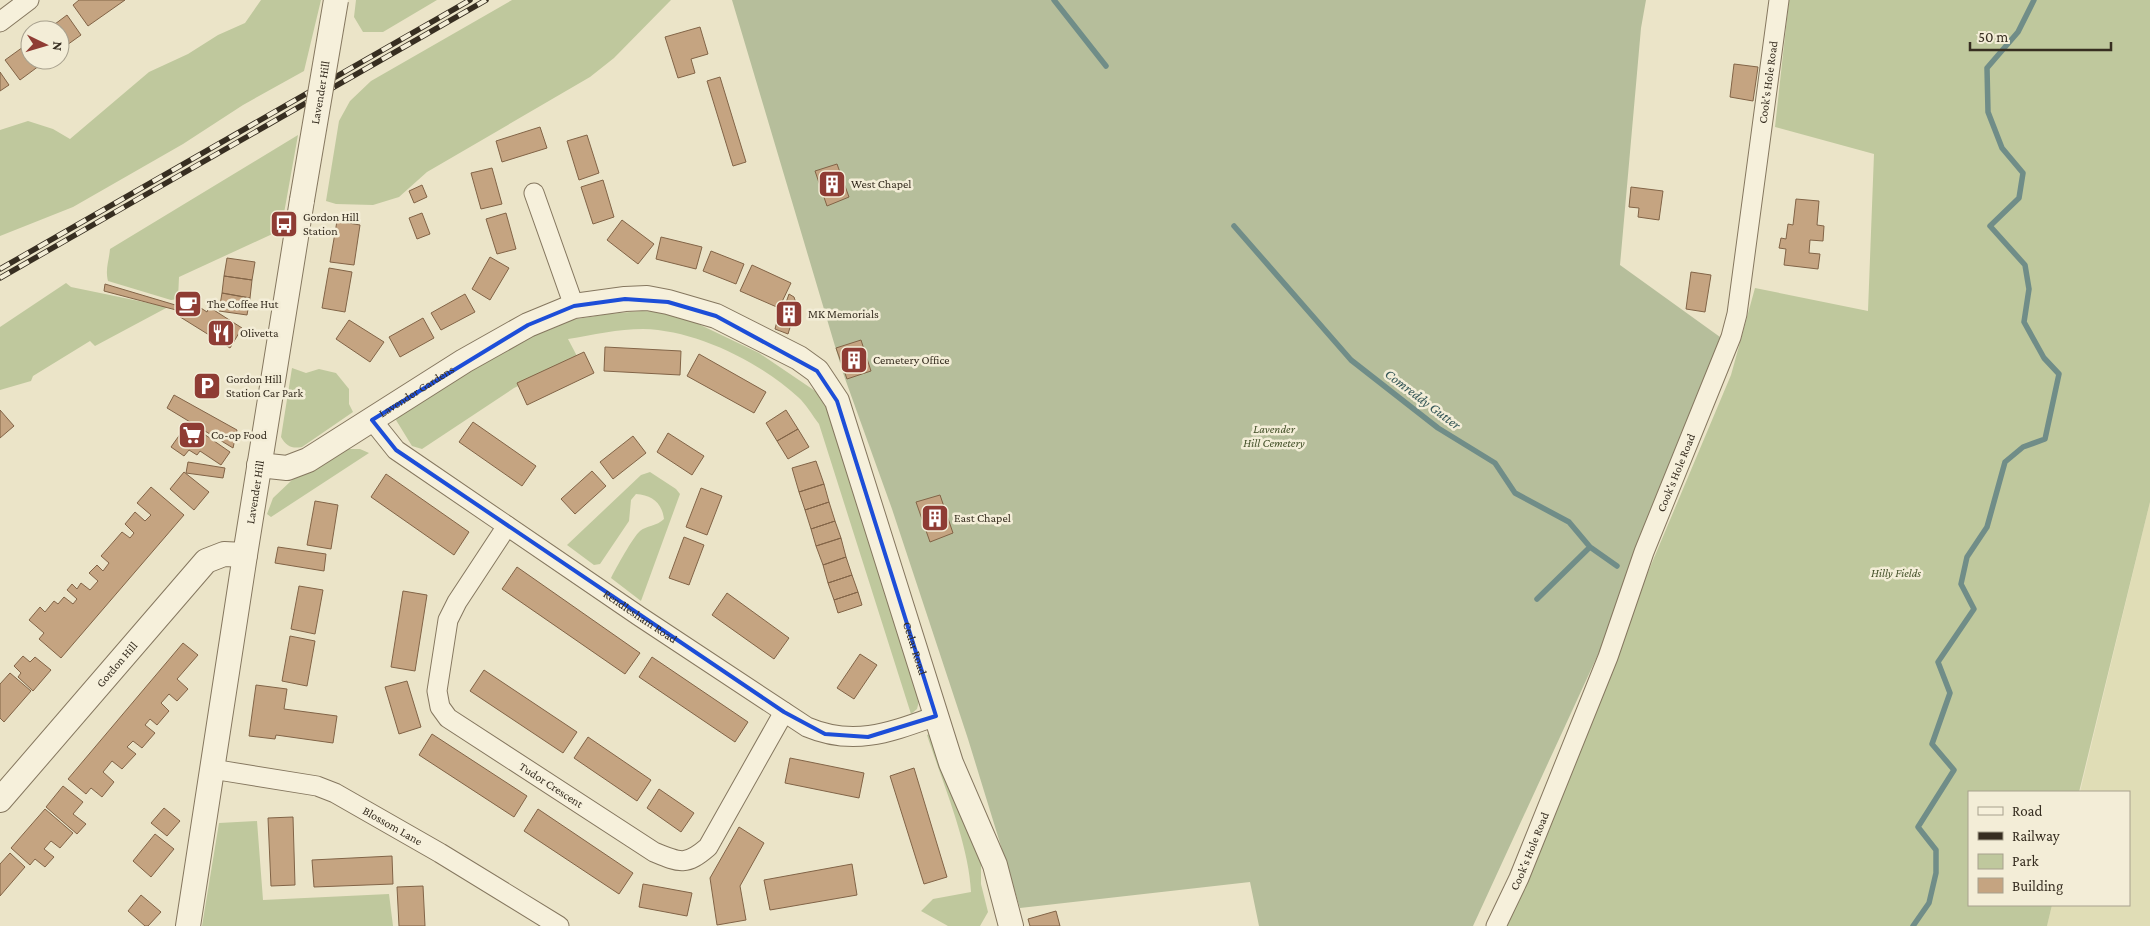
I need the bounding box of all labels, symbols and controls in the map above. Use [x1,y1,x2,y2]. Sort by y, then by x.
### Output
north arrow [20,20,70,70]
scale bar [1970,20,2111,52]
text: 50 m [1978,29,2008,45]
street label: Cook's Hole Road [1756,39,1781,124]
text: N [50,41,66,52]
street label: Lavender Hill [308,60,333,125]
building icon: West Chapel [817,169,847,199]
place label: West Chapel [851,177,912,191]
bus stop icon: Gordon Hill Station [269,209,299,239]
place label: Gordon Hill Station [303,210,359,238]
cafe icon: The Coffee Hut [173,289,203,319]
place label: The Coffee Hut [207,297,280,311]
building icon: MK Memorials [774,299,804,329]
place label: MK Memorials [808,307,879,321]
restaurant icon: Olivetta [206,318,236,348]
place label: Olivetta [240,326,279,340]
building icon: Cemetery Office [839,345,869,375]
place label: Cemetery Office [873,353,950,367]
street label: Lavender Gardens [376,362,457,420]
water label: Comreddy Gutter [1382,365,1465,433]
parking icon: Gordon Hill Station Car Park [192,371,222,401]
place label: Gordon Hill Station Car Park [226,372,304,400]
supermarket icon: Co-op Food [177,420,207,450]
park label: Lavender Hill Cemetery [1243,422,1305,450]
place label: Co-op Food [211,428,268,442]
street label: Cook's Hole Road [1654,431,1698,514]
street label: Lavender Hill [243,459,267,525]
building icon: East Chapel [920,503,950,533]
place label: East Chapel [954,511,1011,525]
park label: Hilly Fields [1871,566,1921,580]
street label: Rendlesham Road [601,587,680,647]
street label: Cedar Road [900,620,930,677]
street label: Gordon Hill [93,639,140,690]
street label: Tudor Crescent [517,759,587,812]
legend [1968,791,2130,906]
street label: Blossom Lane [360,803,425,848]
text: Road [2012,803,2043,819]
street label: Cook's Hole Road [1507,809,1552,893]
text: Railway [2012,828,2060,845]
text: Park [2012,853,2039,869]
text: Building [2012,878,2063,895]

